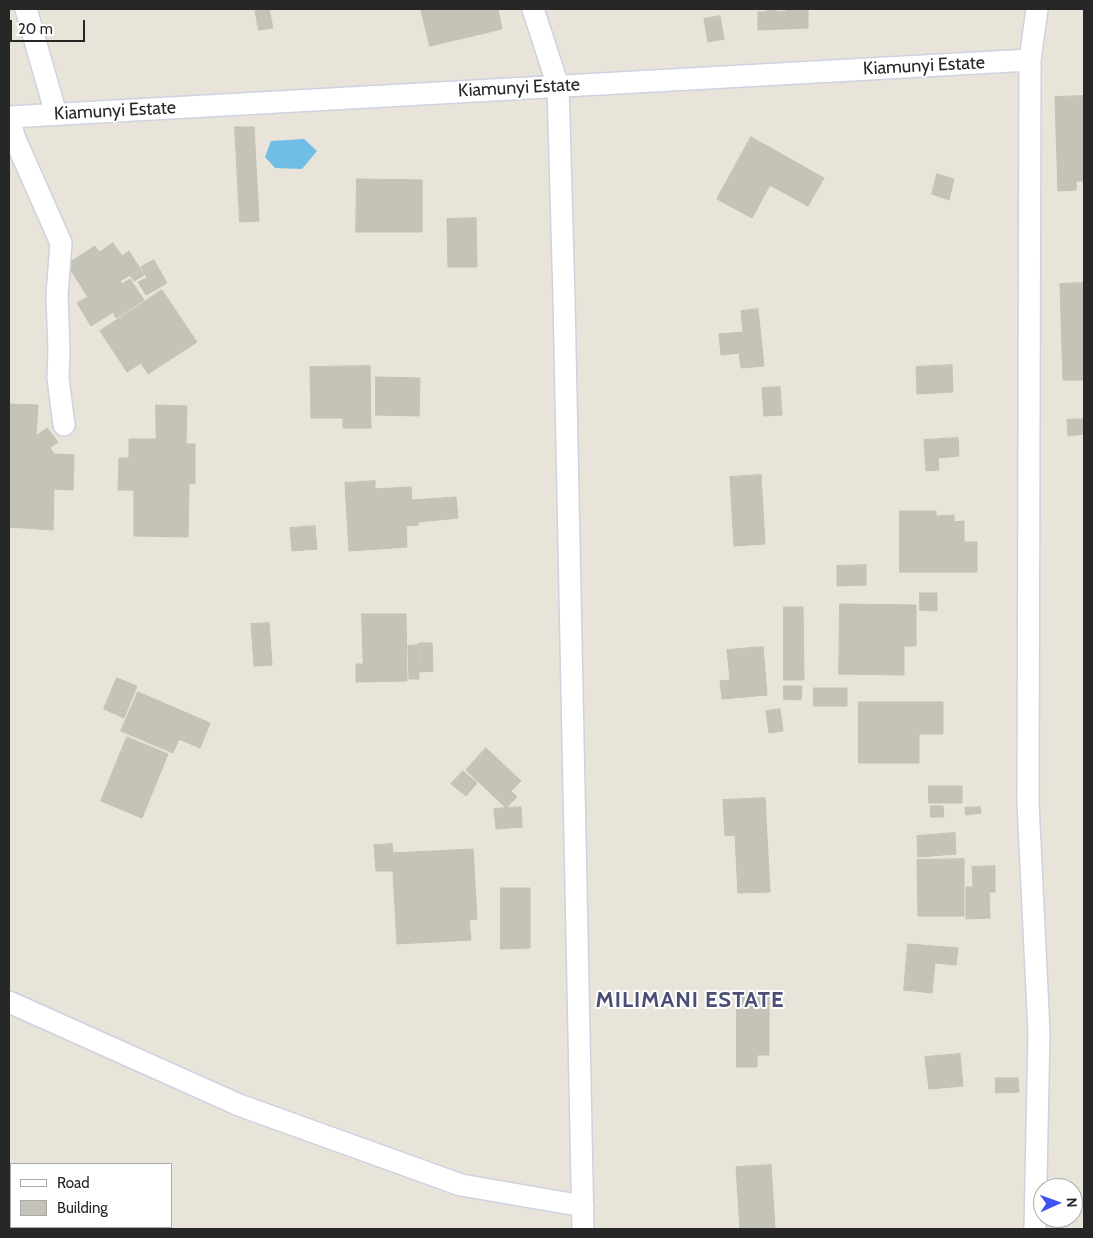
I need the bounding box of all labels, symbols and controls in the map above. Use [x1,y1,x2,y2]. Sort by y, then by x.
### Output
scale bar [12,10,88,42]
text: 20 m [18,20,53,38]
street label: Kiamunyi Estate [862,52,986,80]
street label: Kiamunyi Estate [457,74,581,102]
street label: Kiamunyi Estate [53,97,177,125]
district label: MILIMANI ESTATE [594,988,786,1014]
legend [10,1163,172,1228]
text: Road [57,1174,90,1192]
north arrow [1033,1178,1083,1228]
text: N [1063,1197,1081,1208]
text: Building [57,1199,108,1217]

